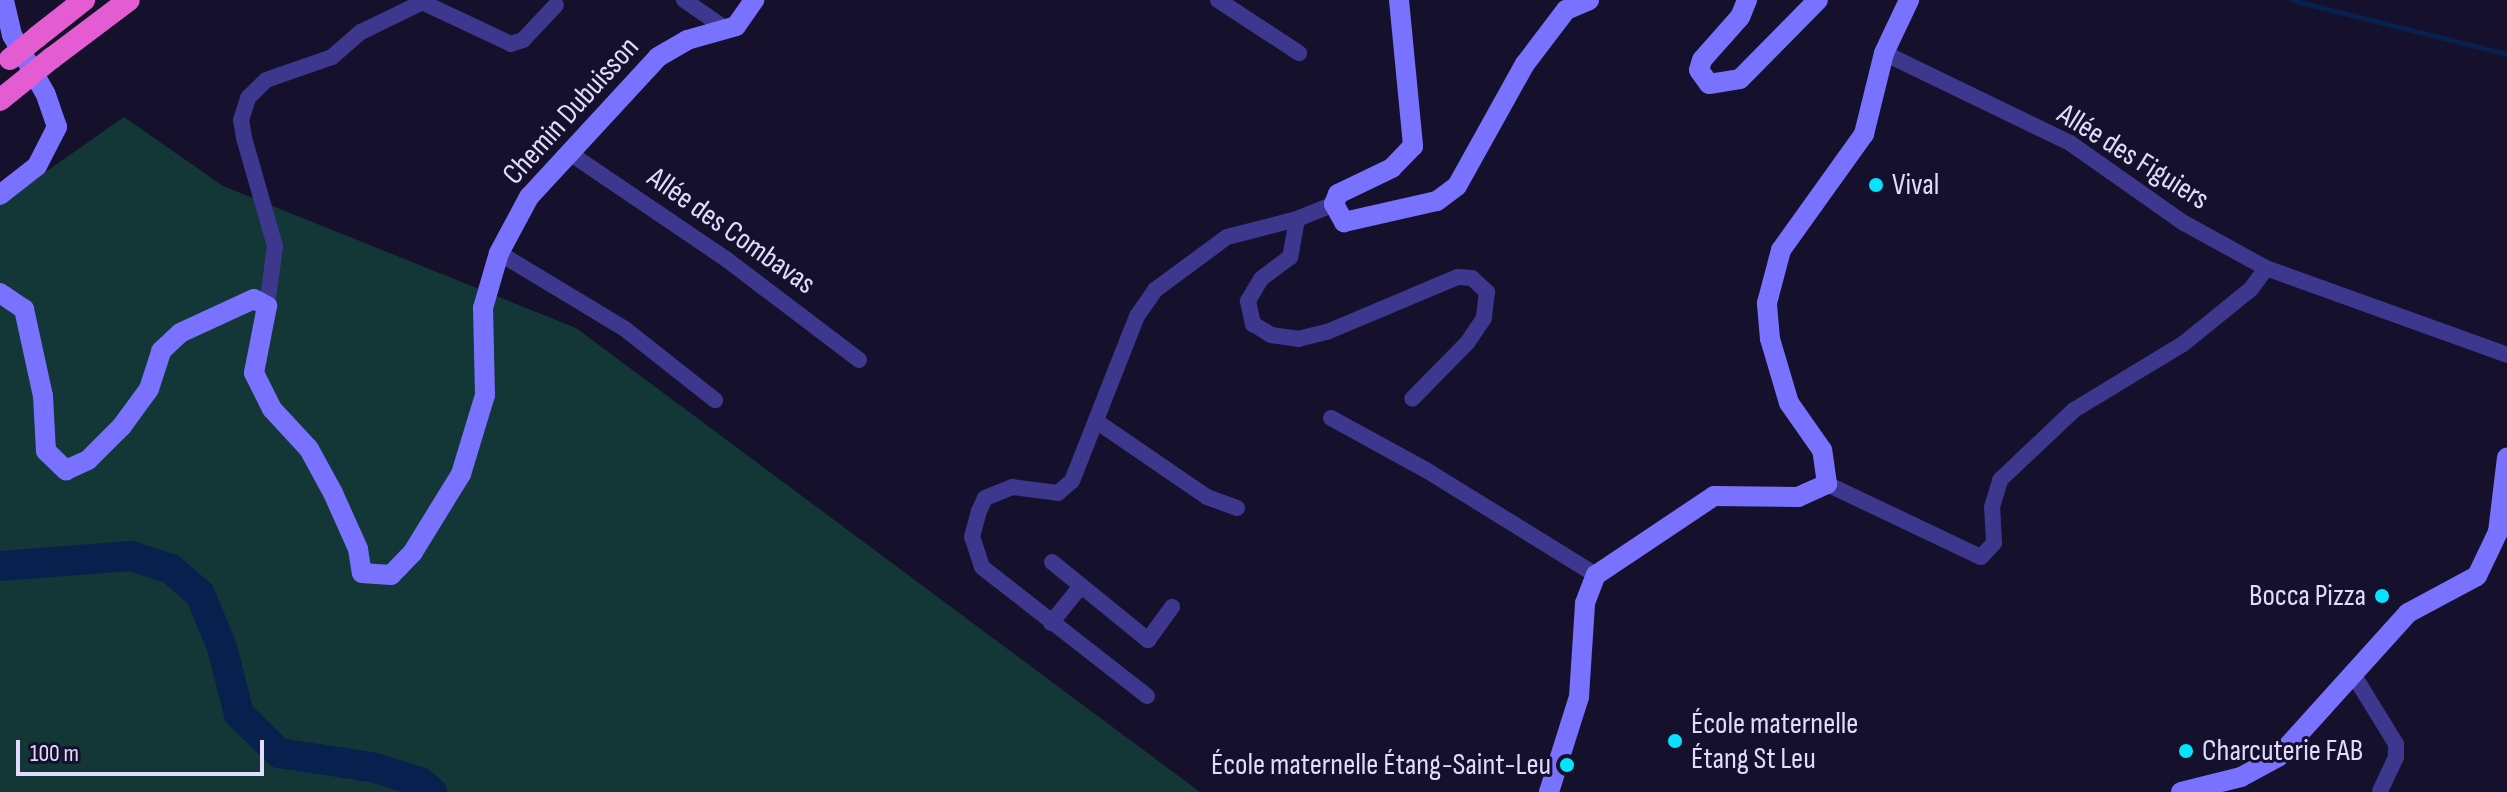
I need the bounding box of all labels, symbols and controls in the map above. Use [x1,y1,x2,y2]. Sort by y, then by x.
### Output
street label: Chemin Dubuisson [495,30,647,192]
street label: Allée des Figuiers [2051,96,2215,218]
street label: Allée des Combavas [640,160,822,302]
place label: Vival [1892,167,1939,203]
marker: Vival [1867,176,1885,194]
place label: Bocca Pizza [2249,578,2366,614]
marker: Bocca Pizza [2373,587,2391,605]
place label: École maternelle Étang St Leu [1691,706,1858,776]
scale bar [20,724,268,774]
marker: École maternelle Étang St Leu [1666,732,1684,750]
place label: Charcuterie FAB [2202,733,2363,769]
text: 100 m [30,739,79,768]
marker: Charcuterie FAB [2177,742,2195,760]
place label: École maternelle Étang-Saint-Leu [1211,747,1551,783]
marker: École maternelle Étang-Saint-Leu [1558,756,1576,774]

